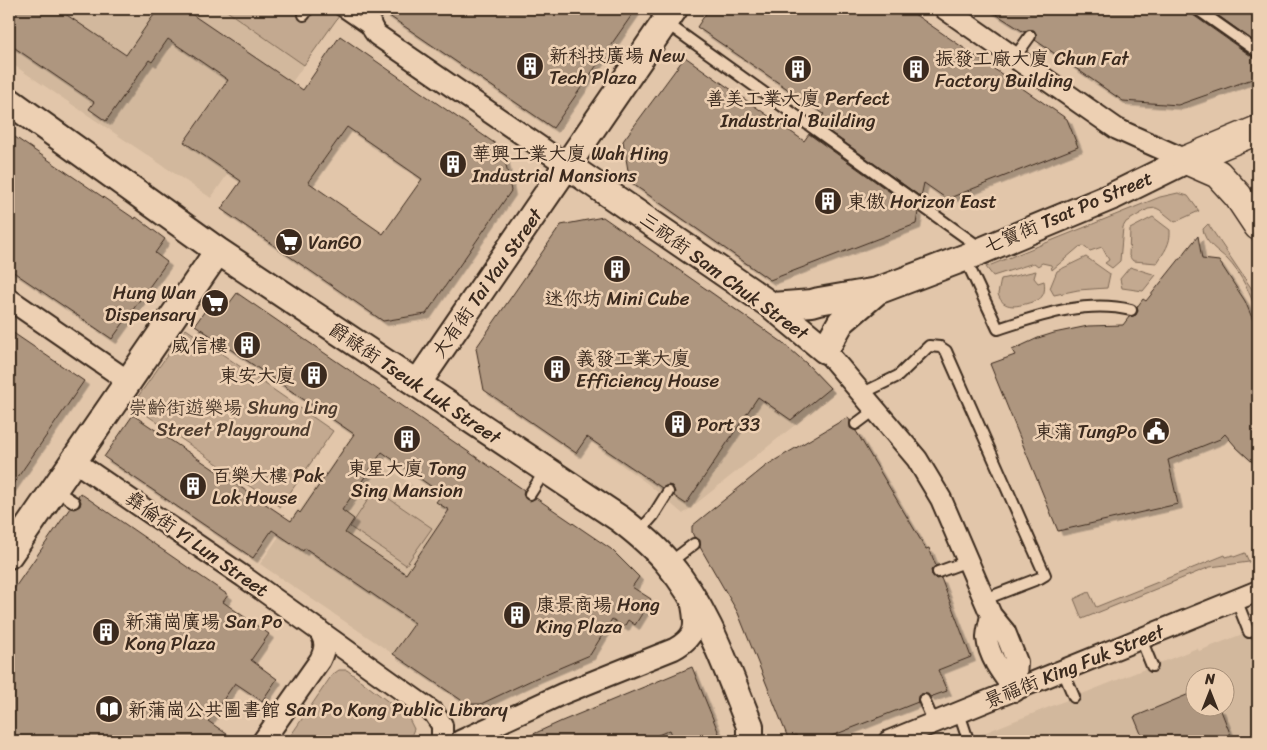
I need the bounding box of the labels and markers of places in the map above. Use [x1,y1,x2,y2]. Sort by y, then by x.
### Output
place label: 新科技廣場 New Tech Plaza [549,39,686,94]
place label: 振發工廠大廈 Chun Fat Factory Building [935,42,1130,97]
building icon: 新科技廣場 New Tech Plaza [515,51,545,81]
building icon: 善美工業大廈 Perfect Industrial Building [783,54,813,84]
building icon: 振發工廠大廈 Chun Fat Factory Building [901,54,931,84]
place label: 善美工業大廈 Perfect Industrial Building [706,82,890,137]
place label: 華興工業大廈 Wah Hing Industrial Mansions [471,137,669,192]
building icon: 華興工業大廈 Wah Hing Industrial Mansions [438,149,468,179]
place label: 東傲 Horizon East [847,185,997,218]
building icon: 東傲 Horizon East [813,186,843,216]
place label: VanGO [308,226,362,259]
supermarket icon: VanGO [274,227,304,257]
building icon: 迷你坊 Mini Cube [602,254,632,284]
place label: Hung Wan Dispensary [105,276,196,331]
place label: 迷你坊 Mini Cube [544,282,690,315]
supermarket icon: Hung Wan Dispensary [200,288,230,318]
place label: 威信樓 [171,329,228,362]
building icon: 威信樓 [232,330,262,360]
place label: 義發工業大廈 Efficiency House [576,342,719,397]
building icon: 義發工業大廈 Efficiency House [542,354,572,384]
place label: 東安大廈 [219,359,295,392]
building icon: 東安大廈 [299,360,329,390]
place label: Port 33 [697,408,761,441]
building icon: Port 33 [663,409,693,439]
place label: 東蒲 TungPo [1034,415,1137,448]
public building icon: 東蒲 TungPo [1141,416,1171,446]
building icon: 東星大廈 Tong Sing Mansion [392,424,422,454]
place label: 東星大廈 Tong Sing Mansion [347,452,467,507]
place label: 百樂大樓 Pak Lok House [212,459,325,514]
building icon: 百樂大樓 Pak Lok House [178,471,208,501]
place label: 康景商場 Hong King Plaza [536,588,660,643]
building icon: 康景商場 Hong King Plaza [502,600,532,630]
place label: 新蒲崗廣場 San Po Kong Plaza [125,605,283,660]
building icon: 新蒲崗廣場 San Po Kong Plaza [91,617,121,647]
place label: 新蒲崗公共圖書館 San Po Kong Public Library [128,693,508,726]
library icon: 新蒲崗公共圖書館 San Po Kong Public Library [94,694,124,724]

